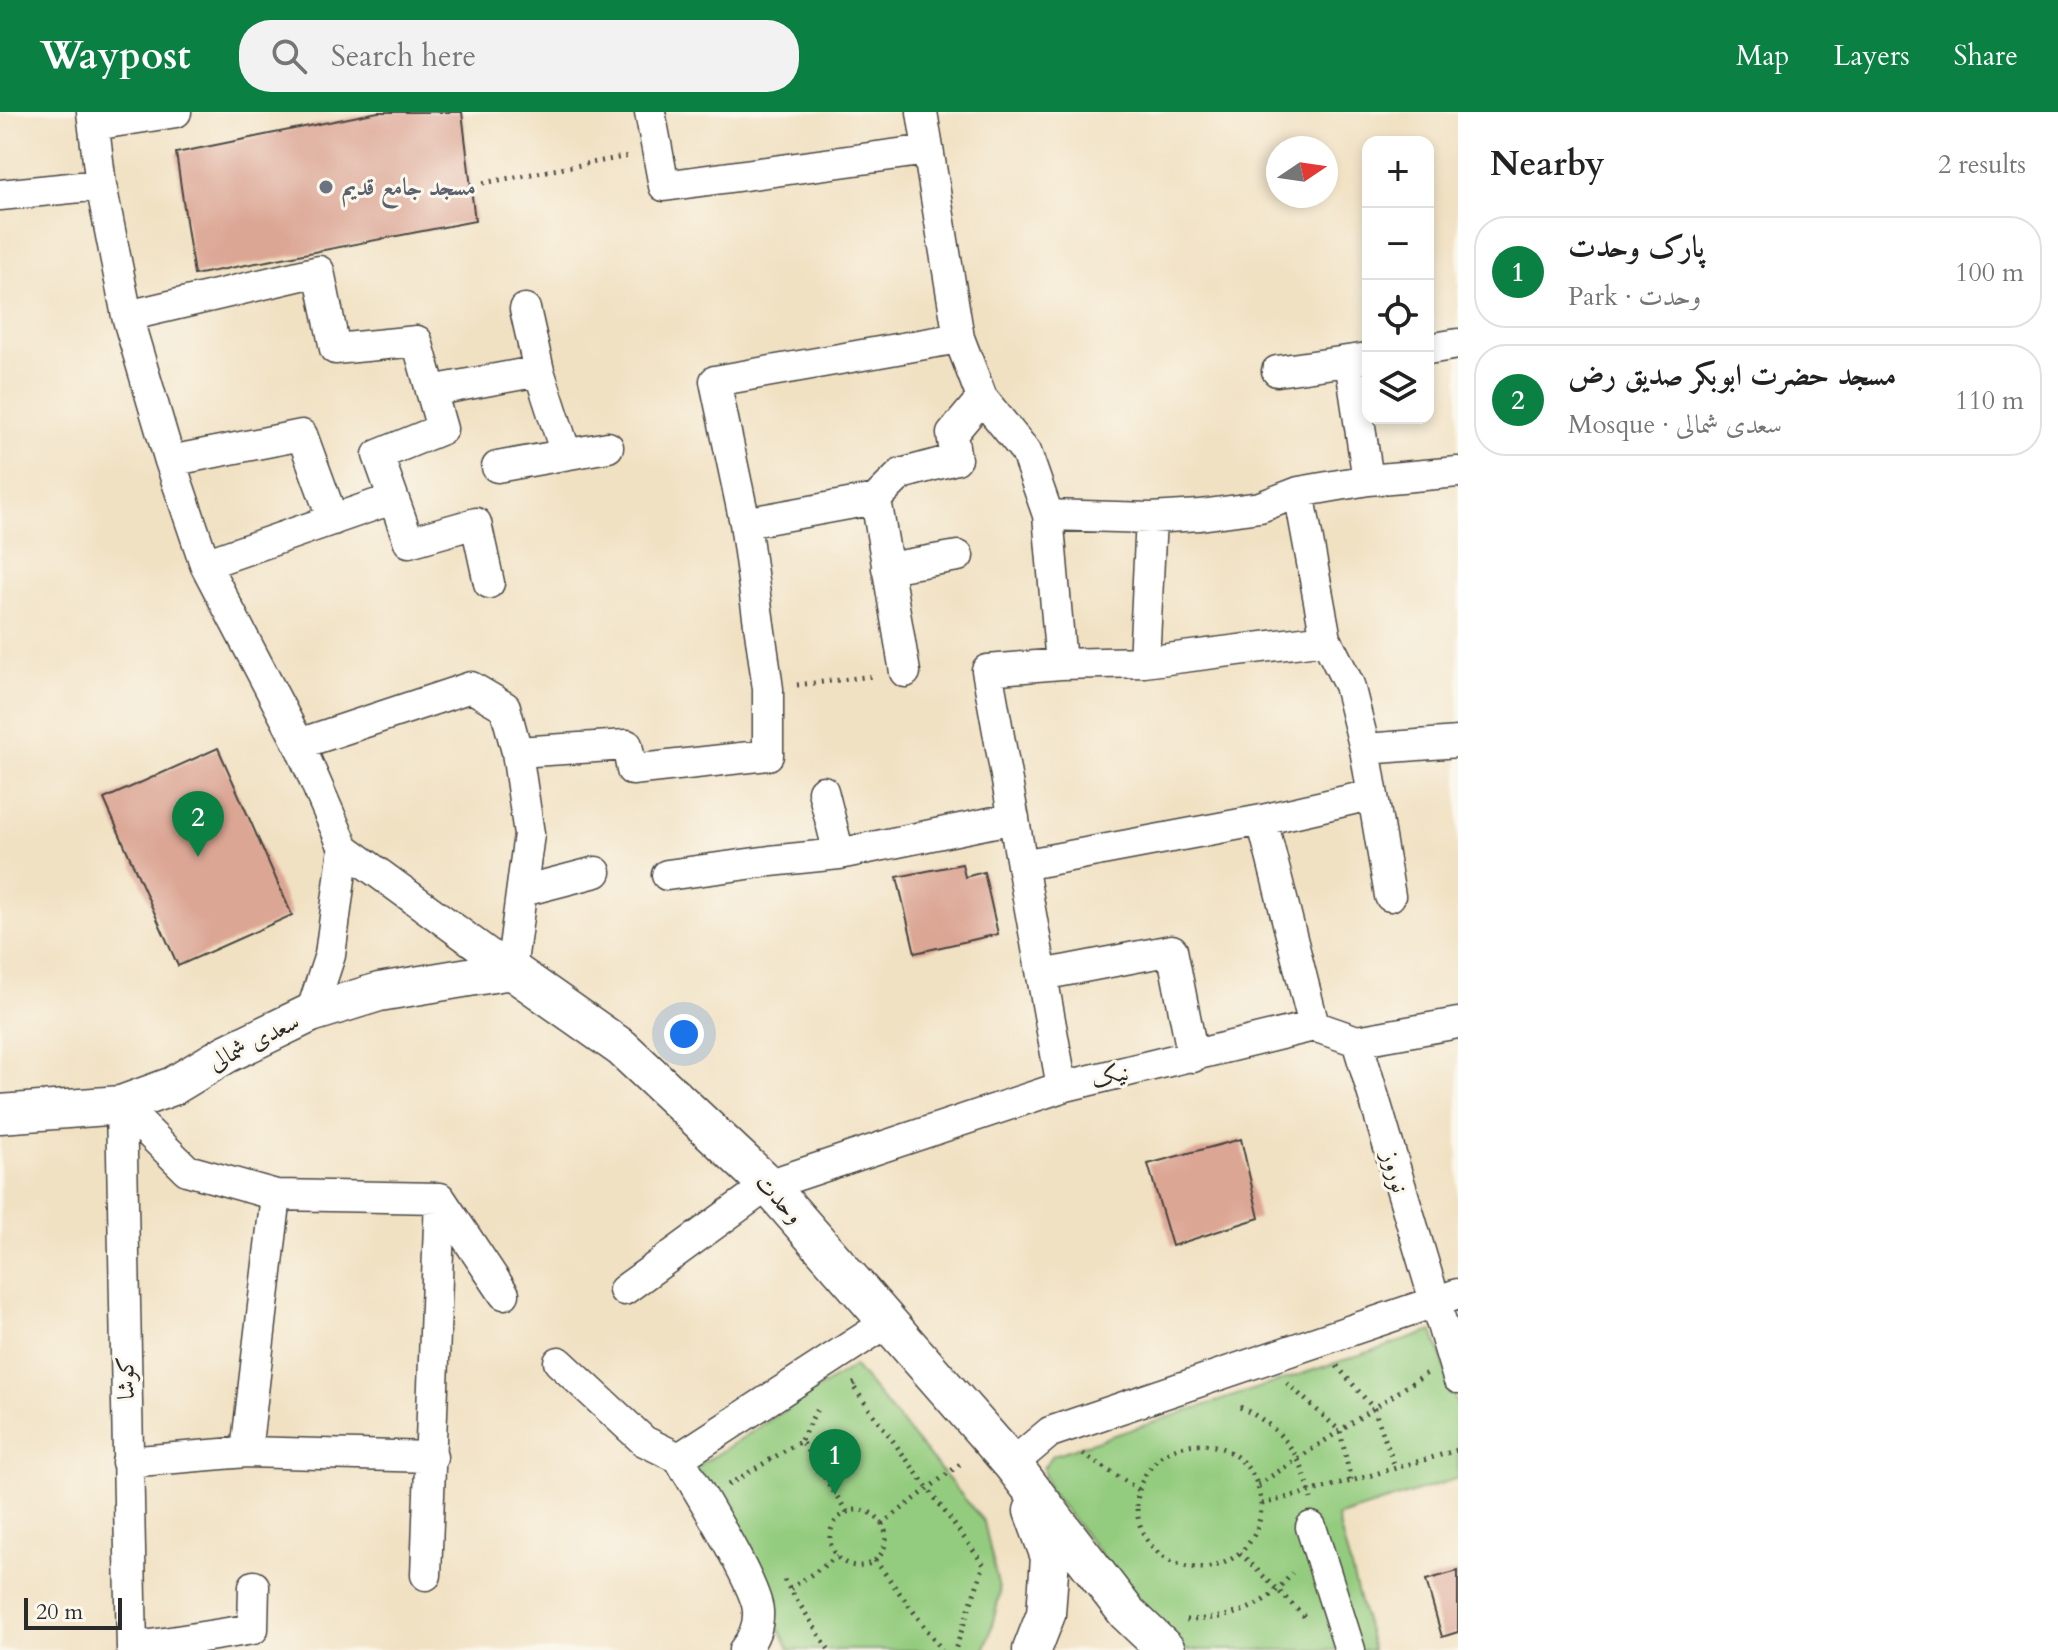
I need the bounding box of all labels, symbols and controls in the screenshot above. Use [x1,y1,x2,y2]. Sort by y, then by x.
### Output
search box [239,20,799,92]
text: Waypost [40,30,191,82]
icon: search [267,34,311,78]
text: Search here [331,36,476,77]
text: Map [1736,37,1789,75]
text: Layers [1833,37,1910,75]
text: Share [1954,37,2018,75]
north arrow [1266,136,1338,208]
map controls [1362,136,1434,424]
button: + [1362,136,1434,208]
text: Nearby [1490,141,1605,187]
text: 2 results [1938,147,2026,182]
place label: مسجد جامع قدیم [342,171,476,209]
marker: مسجد جامع قدیم [317,178,335,196]
button: − [1362,208,1434,280]
text: پارک وحدت [1568,227,1704,268]
text: 1 [1511,255,1525,290]
text: 100 m [1955,255,2024,290]
text: Park · وحدت [1568,279,1701,314]
button: locate [1362,280,1434,352]
button: layers [1362,352,1434,424]
text: مسجد حضرت ابوبکر صدیق رض [1568,355,1896,396]
text: 2 [1511,383,1525,418]
text: 110 m [1955,383,2024,418]
text: Mosque · سعدی شمالی [1568,407,1782,442]
pin: 2 [172,791,224,857]
street label: سعدی شمالی [203,1005,305,1079]
your location [664,1014,704,1054]
street label: نیک [1088,1056,1132,1096]
street label: نوروز [1373,1146,1417,1197]
street label: وحدت [747,1167,811,1231]
street label: کوشا [109,1356,143,1400]
pin: 1 [809,1429,861,1495]
scale bar [24,1594,122,1630]
text: 20 m [36,1597,83,1627]

